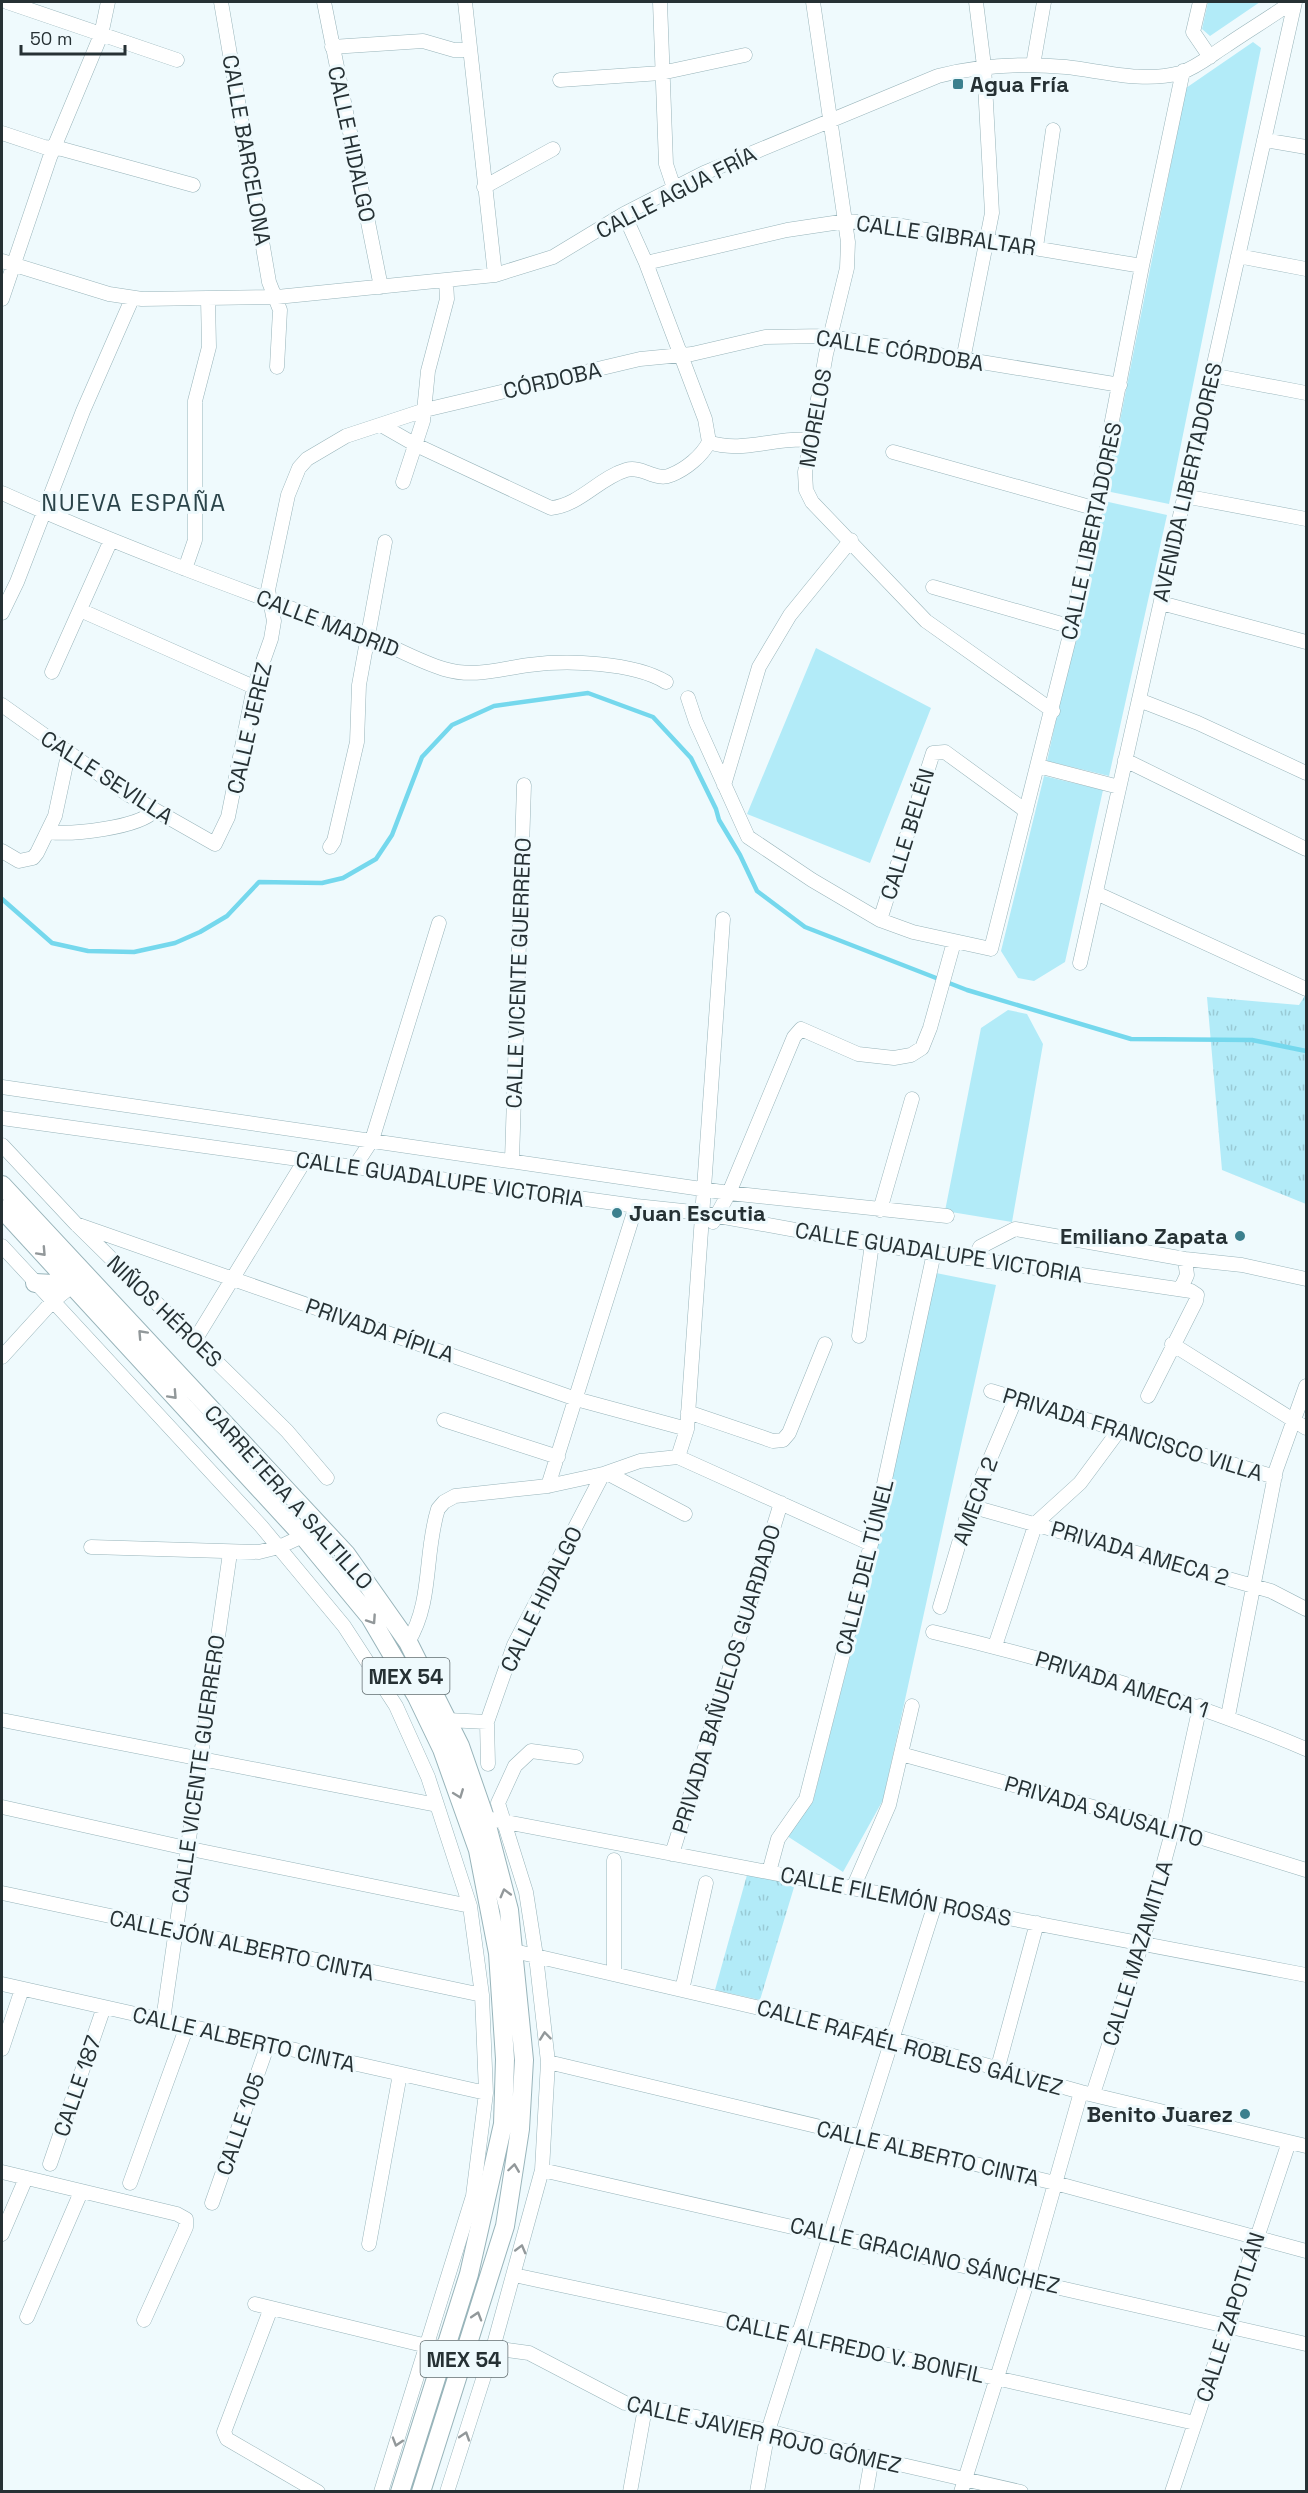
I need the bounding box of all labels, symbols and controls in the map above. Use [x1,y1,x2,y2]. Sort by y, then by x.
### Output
scale bar [21,18,124,56]
text: 50 m [30,27,72,50]
street label: CALLE BARCELONA [216,52,278,248]
street label: CALLE HIDALGO [322,63,382,225]
place label: Agua Fría [970,70,1069,98]
marker: Agua Fría [951,77,965,91]
street label: CALLE AGUA FRÍA [591,139,761,245]
street label: CALLE GIBRALTAR [854,209,1038,261]
street label: CALLE CÓRDOBA [814,323,986,377]
street label: CÓRDOBA [500,355,604,405]
street label: AVENIDA LIBERTADORES [1146,360,1228,604]
street label: MORELOS [793,366,837,470]
street label: CALLE LIBERTADORES [1054,419,1128,643]
district label: NUEVA ESPAÑA [41,487,227,518]
street label: CALLE MADRID [252,583,404,663]
street label: CALLE JEREZ [220,659,278,797]
street label: CALLE SEVILLA [35,724,179,830]
street label: CALLE BELÉN [874,765,940,903]
street label: CALLE VICENTE GUERRERO [499,837,537,1109]
street label: CALLE GUADALUPE VICTORIA [294,1145,586,1213]
place label: Juan Escutia [629,1199,766,1227]
marker: Juan Escutia [610,1206,624,1220]
street label: CALLE GUADALUPE VICTORIA [793,1215,1085,1289]
place label: Emiliano Zapata [1060,1222,1228,1250]
marker: Emiliano Zapata [1233,1229,1247,1243]
one-way arrow [34,1244,45,1255]
street label: NIÑOS HÉROES [101,1249,229,1373]
street label: PRIVADA PÍPILA [302,1291,458,1369]
one-way arrow [138,1330,149,1341]
street label: PRIVADA FRANCISCO VILLA [999,1381,1267,1487]
one-way arrow [166,1388,177,1399]
street label: CARRETERA A SALTILLO [199,1399,379,1595]
street label: AMECA 2 [946,1453,1004,1549]
street label: CALLE DEL TÚNEL [829,1476,899,1658]
street label: PRIVADA AMECA 2 [1048,1514,1232,1592]
street label: PRIVADA BAÑUELOS GUARDADO [666,1521,786,1837]
street label: CALLE HIDALGO [494,1522,588,1676]
one-way arrow [365,1613,376,1624]
street label: CALLE VICENTE GUERRERO [165,1633,231,1905]
street label: PRIVADA AMECA 1 [1032,1644,1212,1724]
road number: MEX 54 [362,1658,450,1694]
street label: PRIVADA SAUSALITO [1001,1769,1207,1853]
one-way arrow [452,1788,464,1799]
street label: CALLE MAZAMITLA [1095,1857,1179,2049]
street label: CALLE FILEMÓN ROSAS [778,1860,1014,1932]
one-way arrow [499,1888,512,1898]
street label: CALLEJÓN ALBERTO CINTA [107,1903,377,1987]
street label: CALLE RAFAÉL ROBLES GÁLVEZ [754,1993,1066,2101]
street label: CALLE ALBERTO CINTA [130,2000,358,2078]
street label: CALLE 187 [47,2032,107,2140]
one-way arrow [539,2032,552,2041]
street label: CALLE 105 [209,2069,271,2179]
place label: Benito Juarez [1086,2100,1233,2128]
marker: Benito Juarez [1238,2107,1252,2121]
street label: CALLE ALBERTO CINTA [814,2114,1042,2192]
one-way arrow [507,2164,519,2173]
street label: CALLE GRACIANO SÁNCHEZ [787,2210,1063,2300]
street label: CALLE ZAPOTLÁN [1189,2228,1271,2406]
one-way arrow [514,2244,527,2254]
street label: CALLE ALFREDO V. BONFIL [723,2307,987,2389]
one-way arrow [470,2311,482,2322]
road number: MEX 54 [420,2341,508,2377]
street label: CALLE JAVIER ROJO GÓMEZ [624,2389,904,2479]
one-way arrow [458,2431,470,2442]
one-way arrow [392,2436,404,2447]

